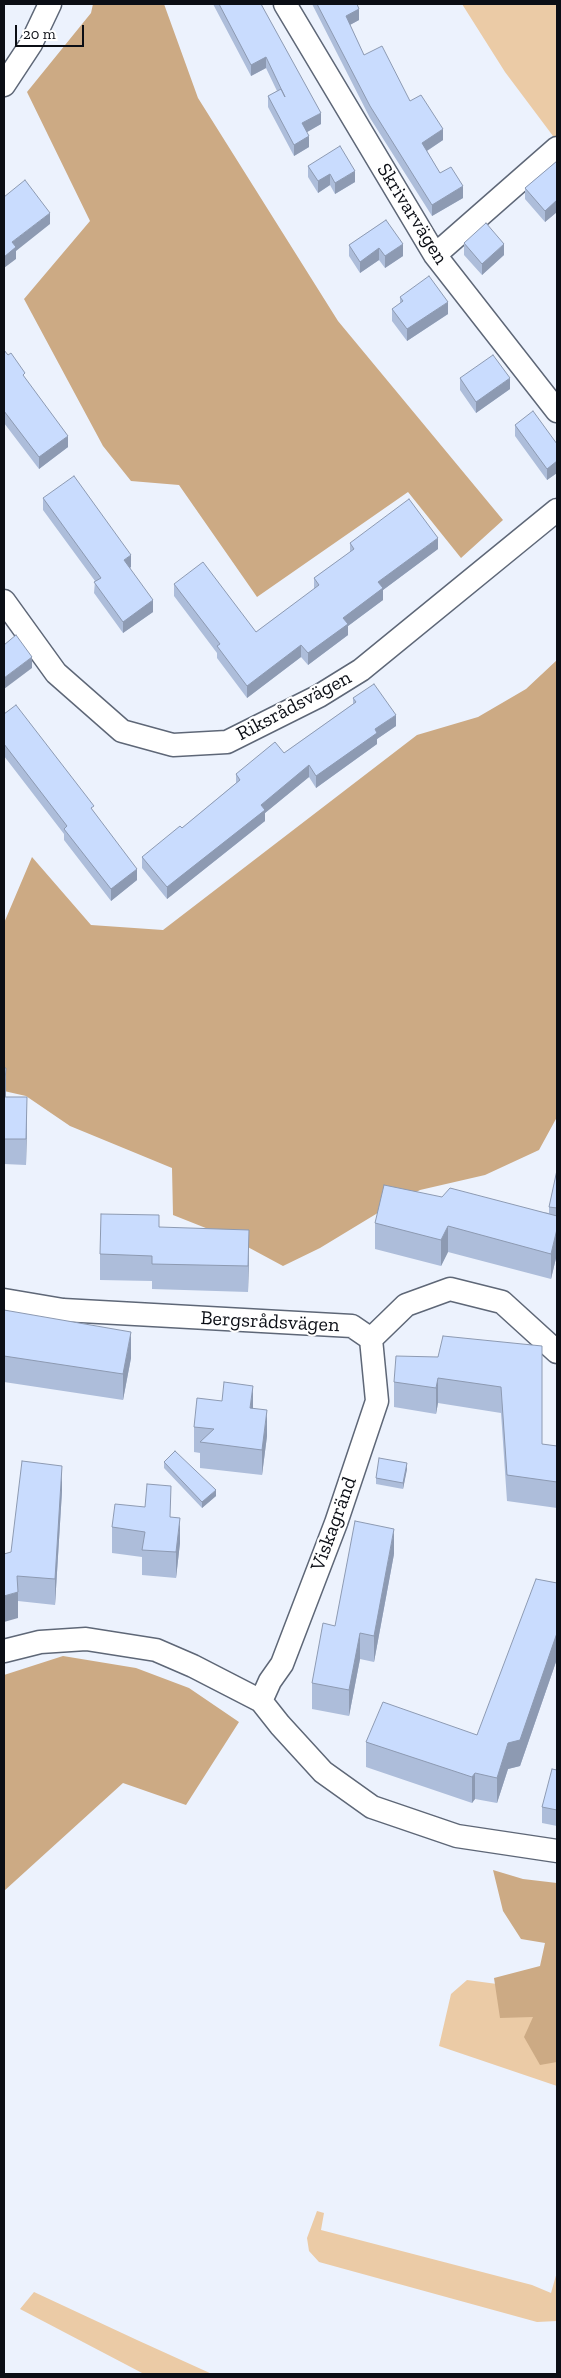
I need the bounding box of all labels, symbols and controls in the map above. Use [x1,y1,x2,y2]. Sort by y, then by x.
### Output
scale bar [18,15,86,47]
text: 20 m [23,25,56,43]
street label: Skrivarvägen [371,159,453,269]
street label: Riksrådsvägen [232,666,356,746]
street label: Bergsrådsvägen [200,1306,340,1338]
street label: Viskagränd [306,1474,362,1574]

